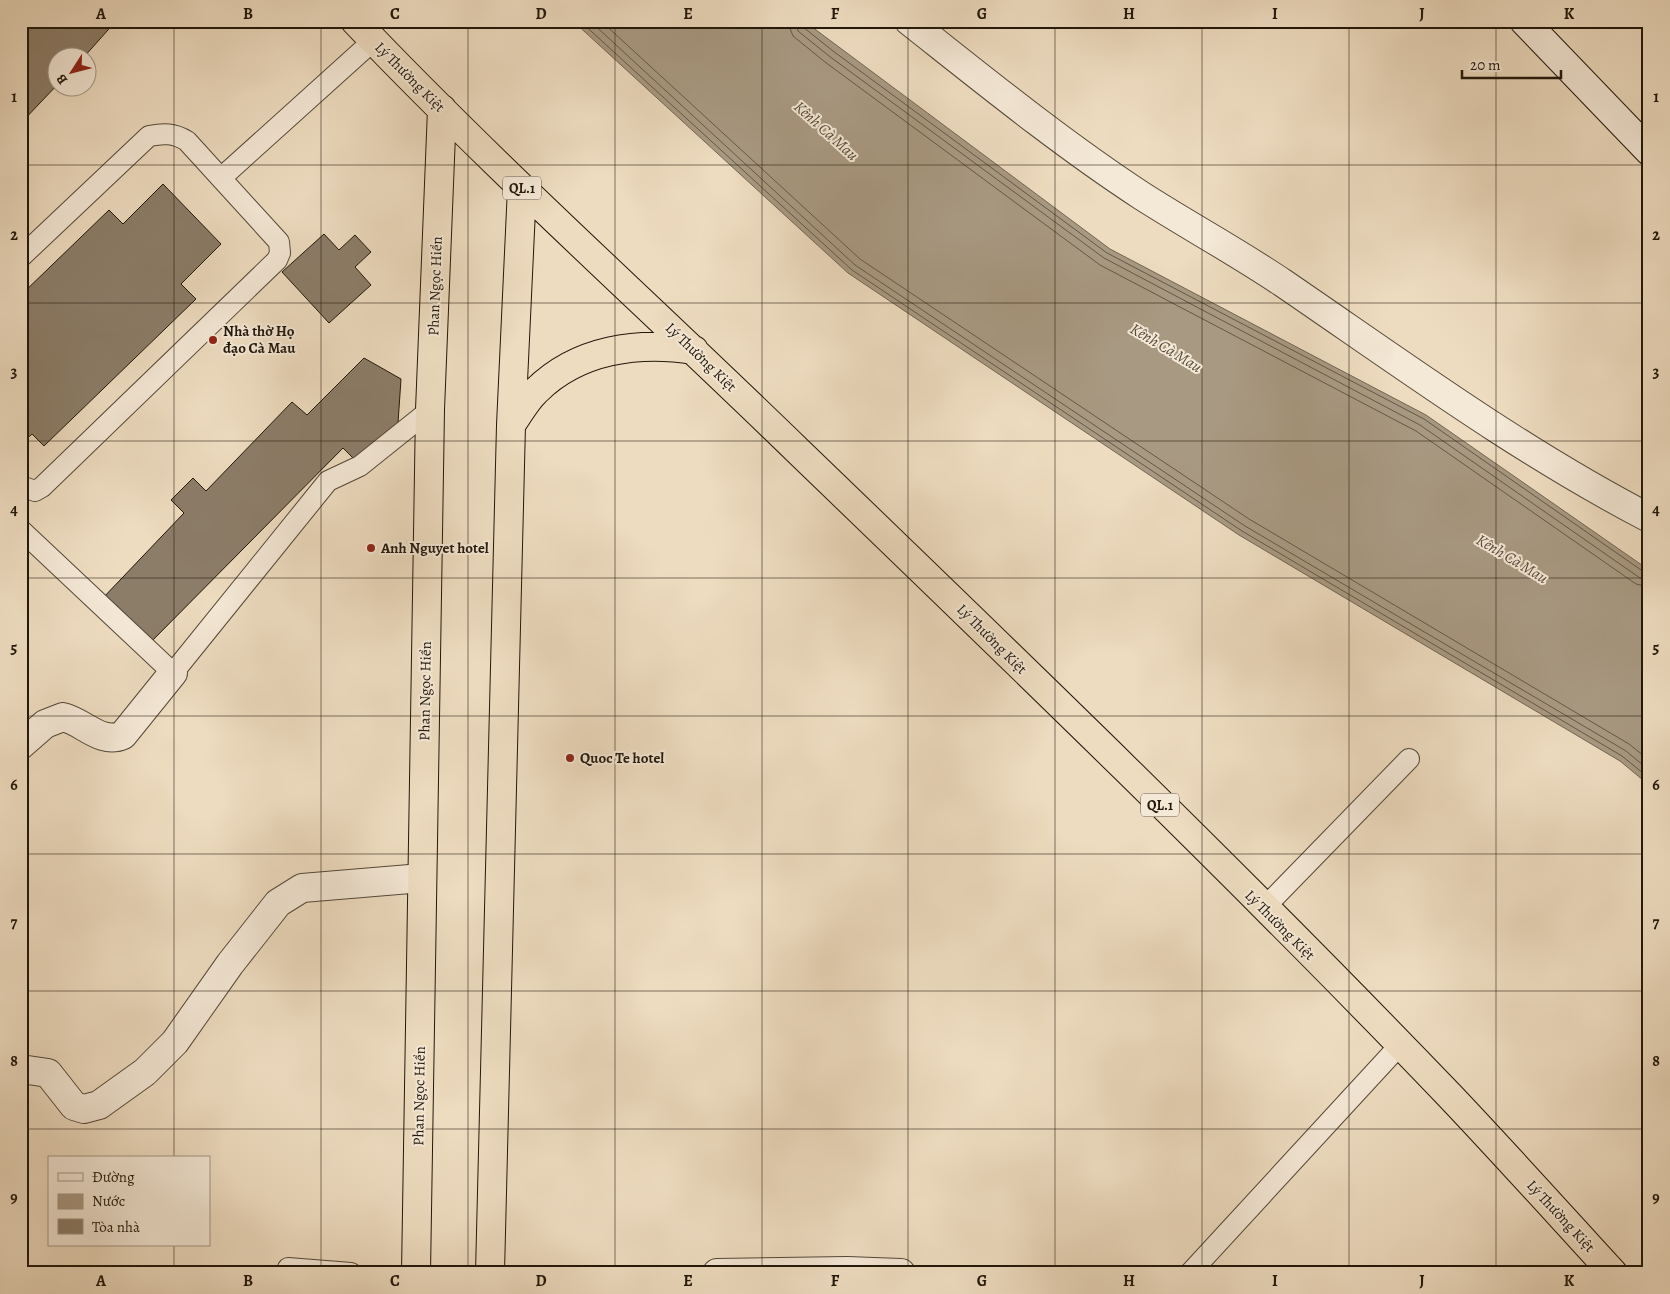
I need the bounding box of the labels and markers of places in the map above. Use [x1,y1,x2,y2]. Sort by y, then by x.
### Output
place label: Nhà thờ Họ đạo Cà Mau [223,321,296,358]
marker: Nhà thờ Họ đạo Cà Mau [207,334,219,346]
place label: Anh Nguyet hotel [380,538,489,558]
marker: Anh Nguyet hotel [365,542,377,554]
place label: Quoc Te hotel [580,748,664,768]
marker: Quoc Te hotel [564,752,576,764]

